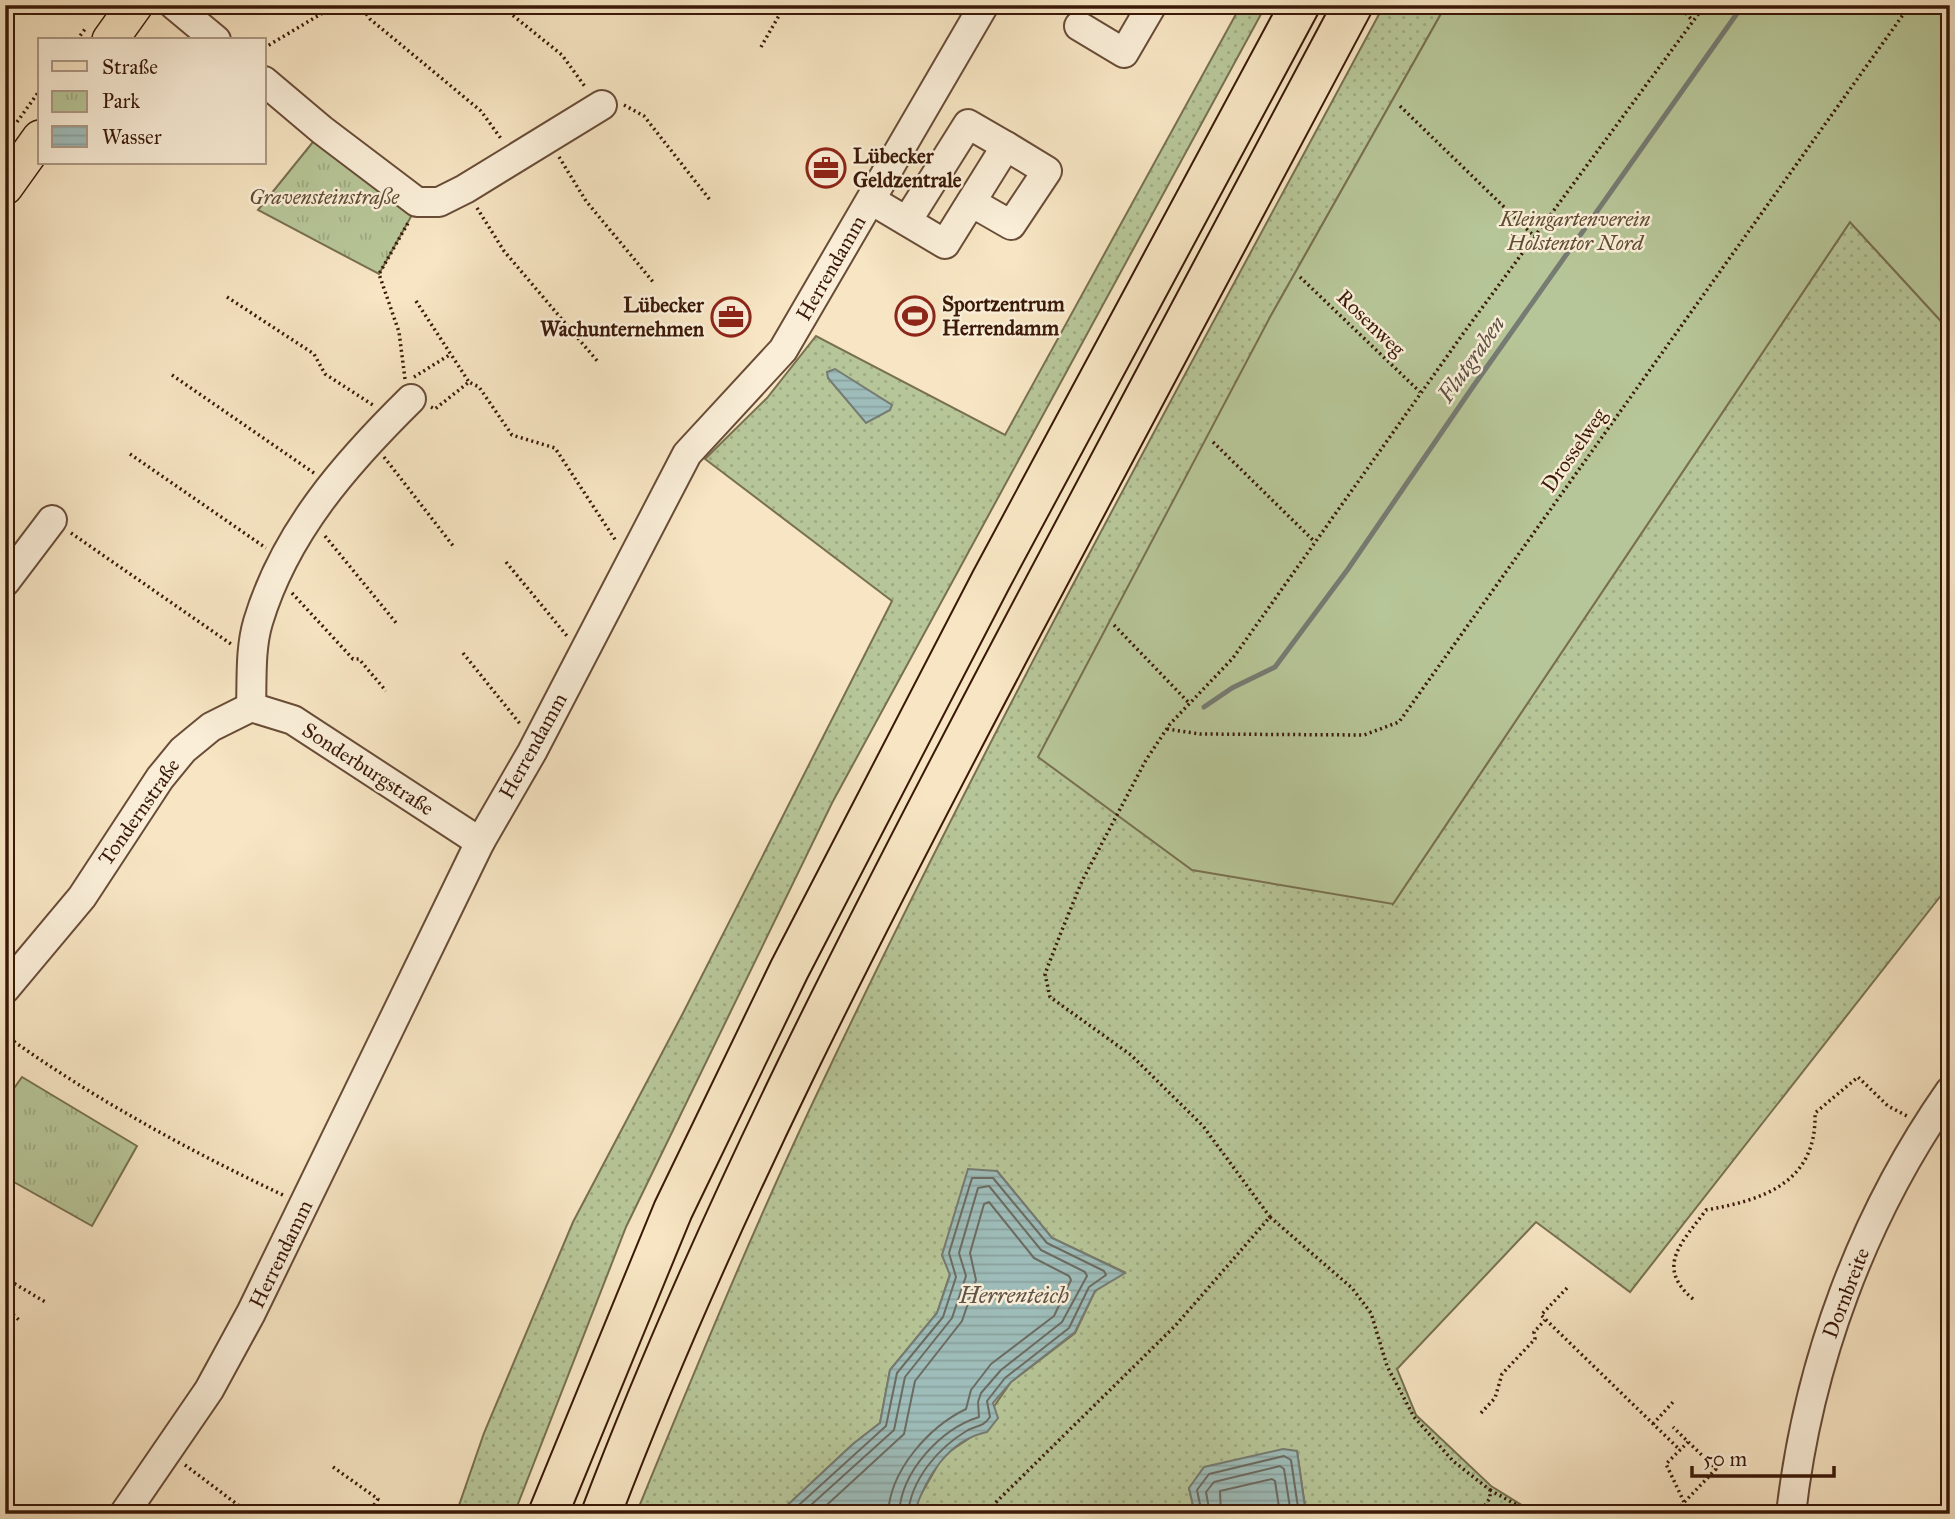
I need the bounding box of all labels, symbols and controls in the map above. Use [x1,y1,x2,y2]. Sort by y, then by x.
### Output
legend [38,38,266,164]
text: Straße [102,54,158,80]
text: Park [102,88,140,114]
text: Wasser [102,124,162,150]
place label: Lübecker Geldzentrale [853,143,962,193]
office icon: Lübecker Geldzentrale [805,147,847,189]
park label: Gravensteinstraße [249,184,400,210]
park label: Kleingartenverein Holstentor Nord [1499,206,1650,256]
street label: Herrendamm [790,210,872,325]
street label: Rosenweg [1331,284,1411,362]
place label: Sportzentrum Herrendamm [942,291,1065,341]
place label: Lübecker Wachunternehmen [540,292,705,342]
sports icon: Sportzentrum Herrendamm [894,295,936,337]
office icon: Lübecker Wachunternehmen [710,296,752,338]
water label: Flutgraben [1431,311,1511,408]
street label: Drosselweg [1536,403,1613,497]
street label: Herrendamm [493,688,573,804]
street label: Sonderburgstraße [297,717,439,821]
street label: Tondernstraße [93,753,186,871]
street label: Herrendamm [244,1195,319,1312]
street label: Dornbreite [1817,1244,1875,1342]
water label: Herrenteich [958,1281,1069,1309]
scale bar [1692,1435,1834,1479]
text: 50 m [1703,1446,1748,1472]

